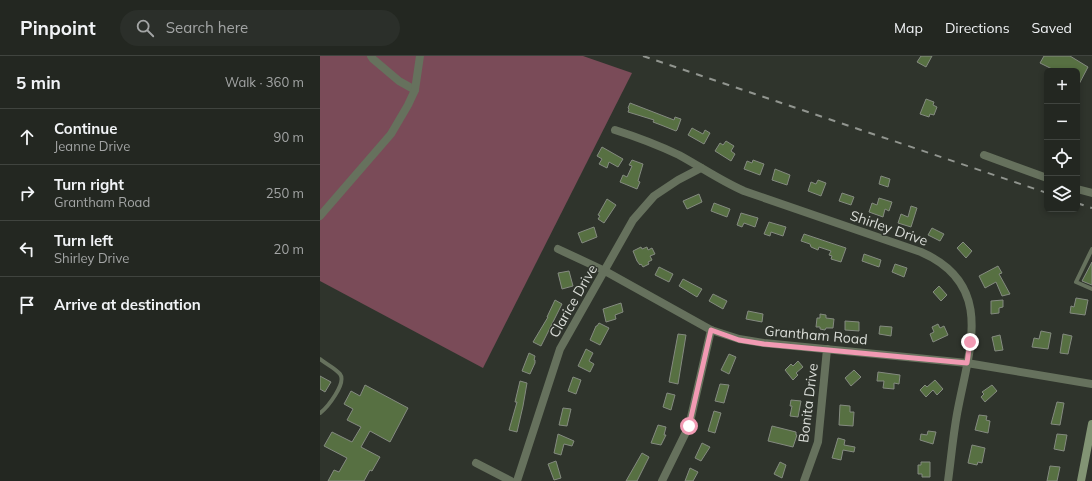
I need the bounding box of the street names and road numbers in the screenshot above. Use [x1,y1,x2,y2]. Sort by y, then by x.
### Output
street label: Shirley Drive [848,206,930,250]
street label: Clarice Drive [545,261,601,341]
street label: Grantham Road [764,322,868,348]
street label: Bonita Drive [794,362,822,444]

